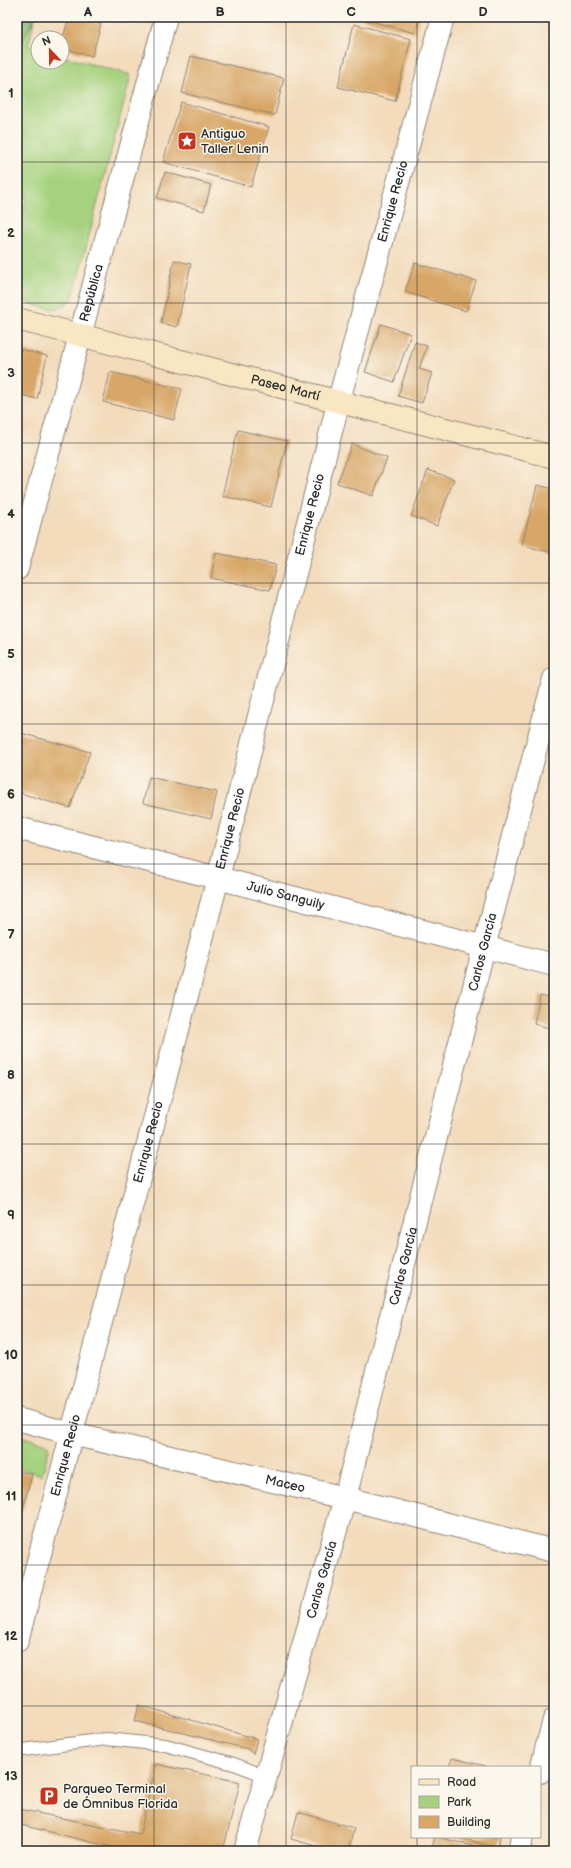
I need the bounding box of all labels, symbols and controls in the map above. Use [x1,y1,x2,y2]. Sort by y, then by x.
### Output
text: A [83,4,92,20]
text: B [215,4,225,20]
text: C [346,4,356,20]
text: D [478,4,488,20]
north arrow [30,30,70,70]
text: N [40,34,53,49]
text: 1 [8,85,14,101]
place label: Antiguo Taller Lenin [201,126,269,157]
place icon: Antiguo Taller Lenin [176,130,198,152]
street label: Enrique Recio [374,159,412,244]
text: 2 [7,225,15,241]
street label: República [76,262,107,323]
text: 3 [7,365,15,381]
street label: Paseo Martí [249,371,322,405]
street label: Enrique Recio [292,472,328,557]
text: 4 [7,506,15,522]
text: 5 [7,646,15,662]
text: 6 [7,786,15,802]
street label: Enrique Recio [212,786,249,871]
street label: Julio Sanguily [245,878,326,913]
street label: Carlos García [465,911,501,993]
text: 7 [7,927,15,943]
text: 8 [7,1067,15,1083]
street label: Enrique Recio [130,1099,167,1185]
text: 9 [7,1207,15,1223]
street label: Carlos García [386,1225,421,1307]
text: 10 [4,1347,18,1363]
street label: Enrique Recio [47,1413,84,1498]
street label: Maceo [264,1472,307,1496]
text: 11 [6,1488,16,1504]
street label: Carlos García [303,1539,341,1621]
text: 12 [4,1628,18,1644]
legend [411,1766,541,1838]
text: 13 [4,1768,18,1784]
text: Road [447,1775,476,1790]
place label: Parqueo Terminal de Ómnibus Florida [63,1781,178,1812]
parking icon: Parqueo Terminal de Ómnibus Florida [38,1785,60,1807]
text: Park [447,1795,471,1810]
text: Building [447,1815,491,1830]

